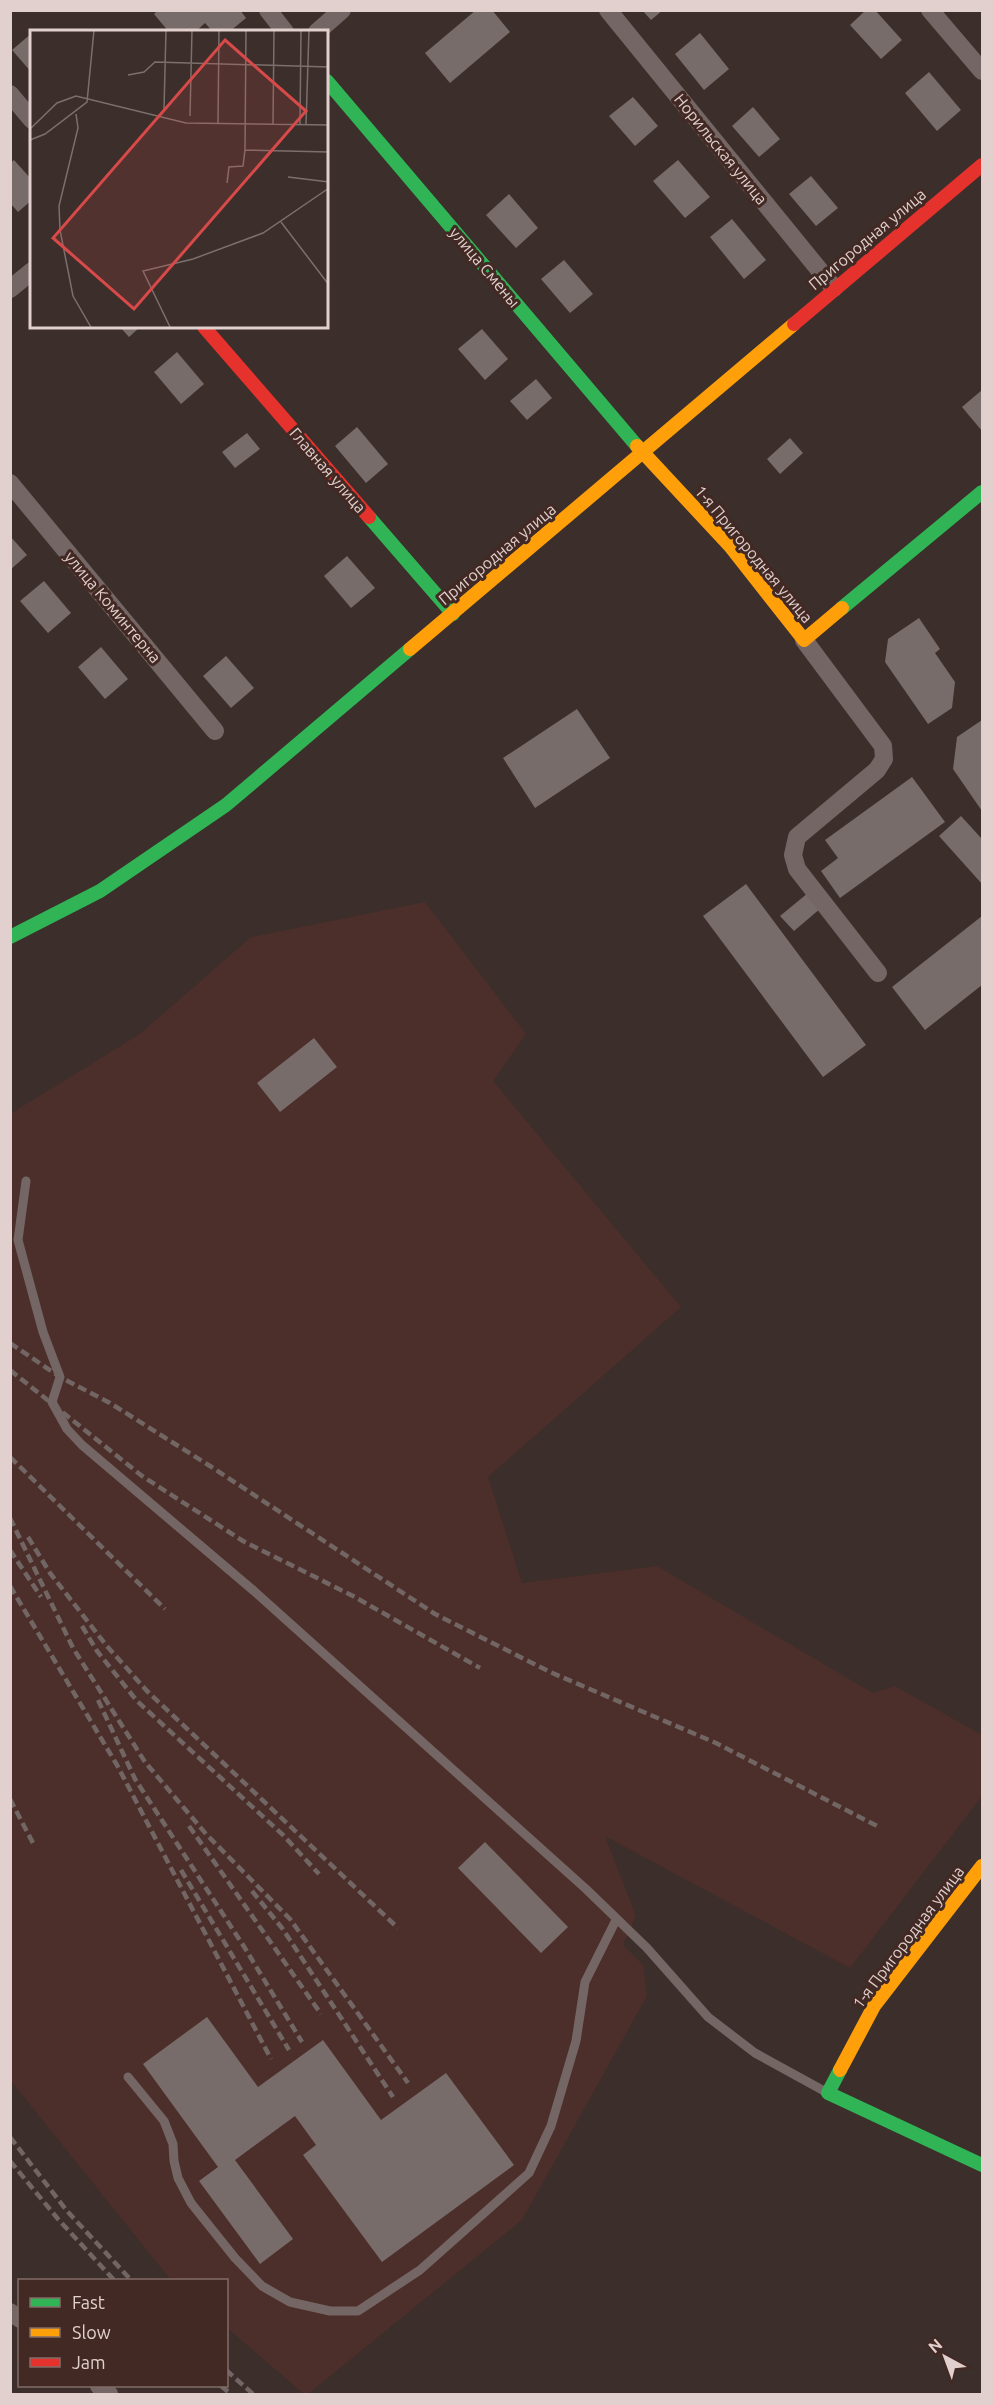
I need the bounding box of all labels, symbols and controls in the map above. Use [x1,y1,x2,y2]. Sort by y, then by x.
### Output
inset map [30,30,328,328]
street label: Норильская улица [671,90,771,208]
street label: Пригородная улица [805,185,929,293]
street label: улица Смены [446,223,524,311]
street label: Главная улица [286,424,370,516]
street label: 1-я Пригородная улица [691,482,817,626]
street label: Пригородная улица [435,500,559,608]
street label: улица Коминтерна [61,548,165,666]
street label: 1-я Пригородная улица [849,1862,967,2012]
legend [18,2279,228,2387]
text: Fast [72,2292,105,2312]
text: Slow [72,2322,111,2342]
north arrow [915,2327,975,2387]
text: N [925,2335,946,2356]
text: Jam [72,2352,106,2372]

